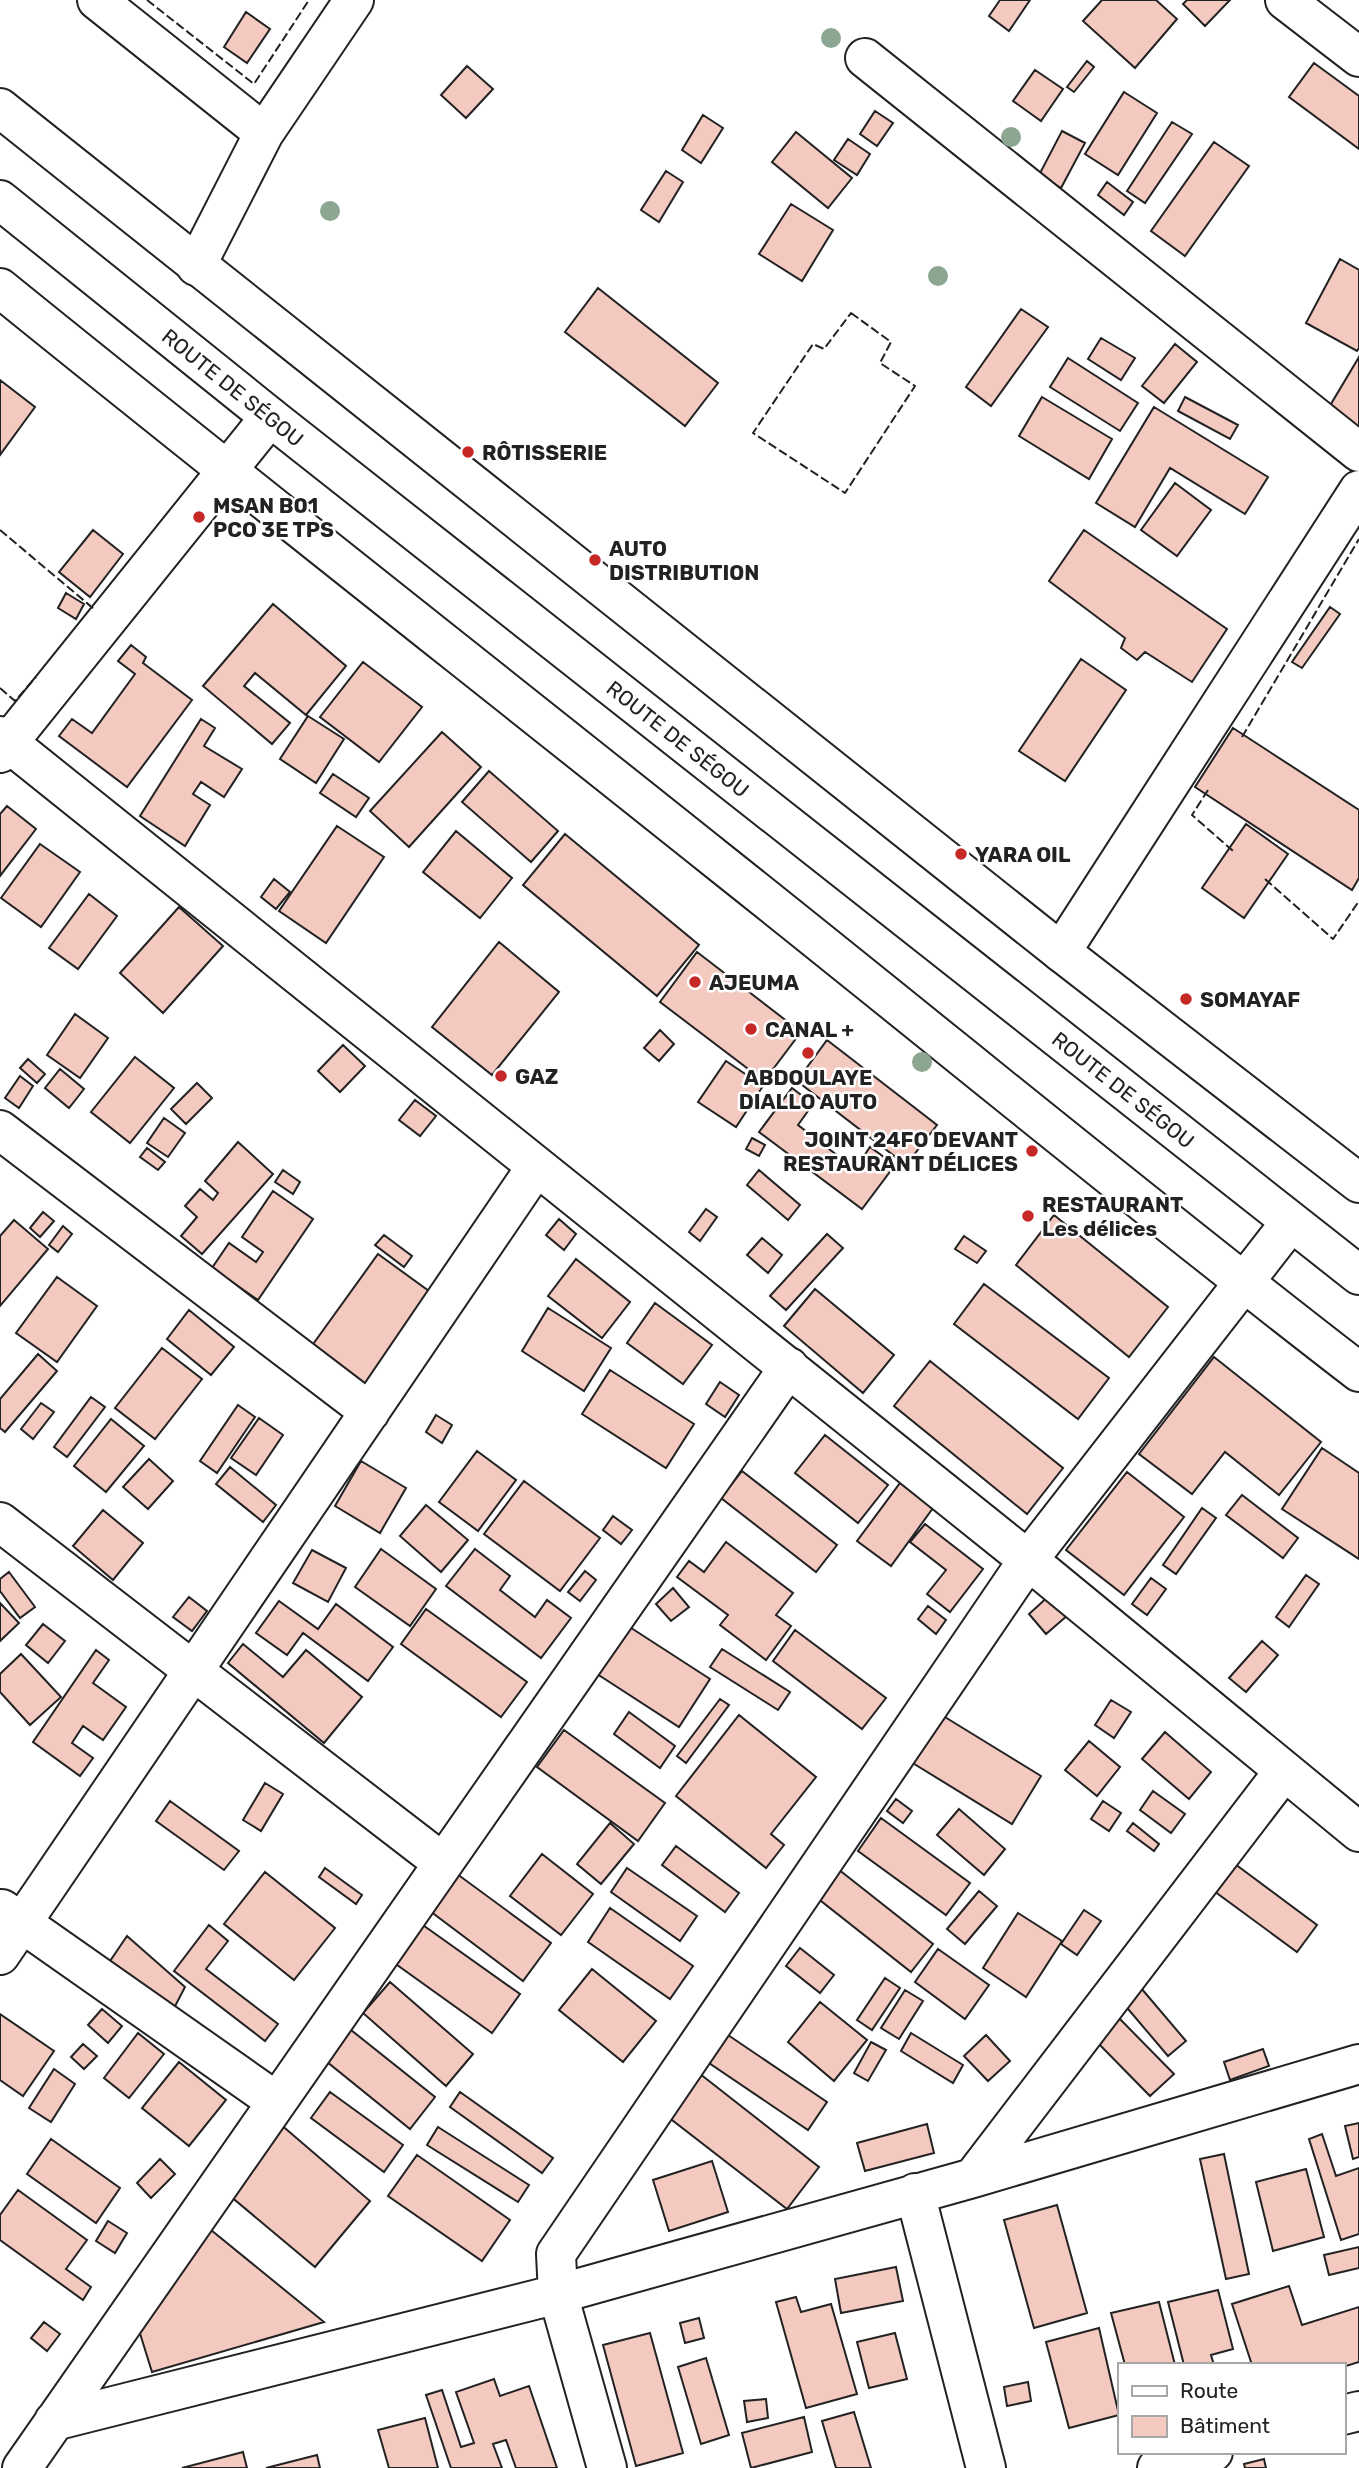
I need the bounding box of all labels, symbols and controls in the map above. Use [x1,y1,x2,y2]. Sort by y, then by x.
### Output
street label: ROUTE DE SÉGOU [157,323,309,451]
place label: RÔTISSERIE [482,440,607,465]
marker: RÔTISSERIE [460,444,476,460]
place label: MSAN B01 PCO 3E TPS [213,493,334,542]
marker: MSAN B01 PCO 3E TPS [191,509,207,525]
place label: AUTO DISTRIBUTION [609,536,759,585]
marker: AUTO DISTRIBUTION [587,552,603,568]
street label: ROUTE DE SÉGOU [602,675,754,802]
place label: YARA OIL [975,842,1071,867]
marker: YARA OIL [953,846,969,862]
place label: AJEUMA [709,970,799,995]
marker: AJEUMA [687,974,703,990]
place label: SOMAYAF [1200,987,1300,1012]
marker: SOMAYAF [1178,991,1194,1007]
place label: CANAL + [765,1017,854,1042]
marker: CANAL + [743,1021,759,1037]
street label: ROUTE DE SÉGOU [1047,1026,1200,1153]
marker: ABDOULAYE DIALLO AUTO [800,1045,816,1061]
place label: GAZ [515,1064,558,1089]
place label: ABDOULAYE DIALLO AUTO [739,1065,877,1114]
marker: GAZ [493,1068,509,1084]
place label: JOINT 24FO DEVANT RESTAURANT DÉLICES [783,1127,1018,1176]
marker: JOINT 24FO DEVANT RESTAURANT DÉLICES [1024,1143,1040,1159]
place label: RESTAURANT Les délices [1042,1192,1183,1241]
marker: RESTAURANT Les délices [1020,1208,1036,1224]
legend [1118,2363,1345,2454]
text: Route [1180,2378,1238,2403]
text: Bâtiment [1180,2413,1270,2438]

